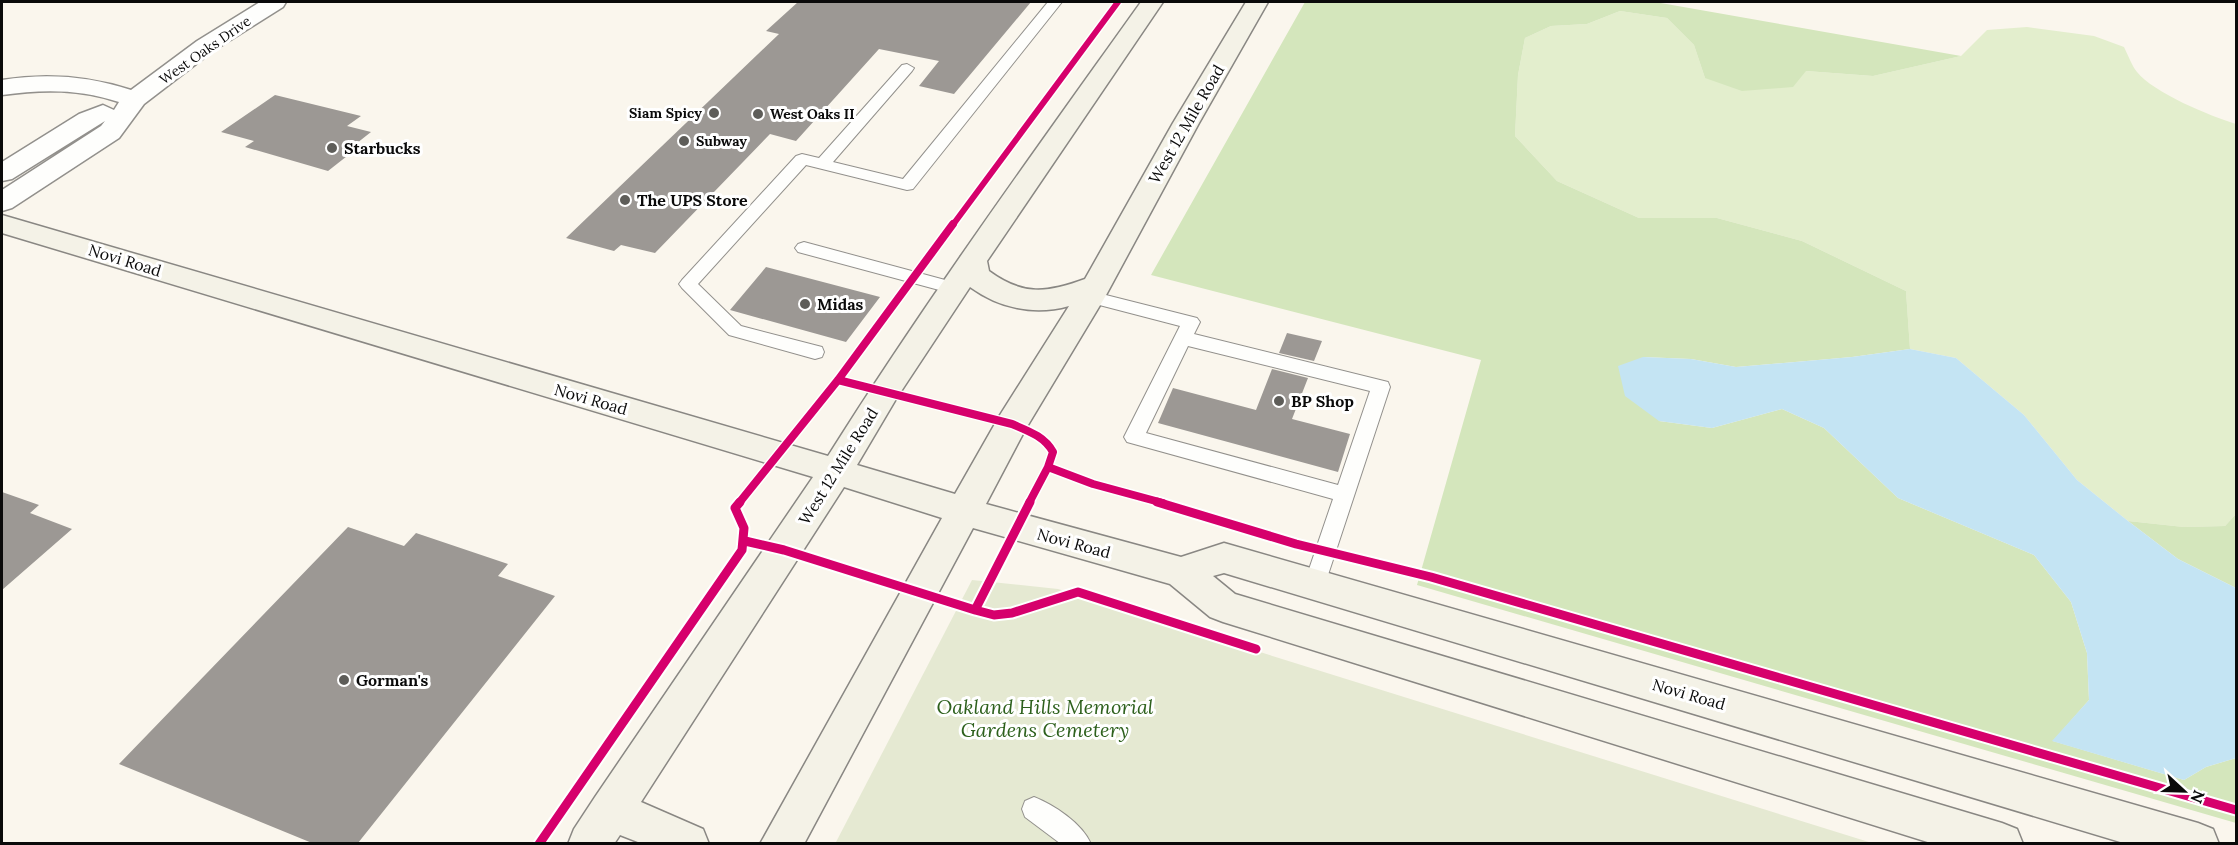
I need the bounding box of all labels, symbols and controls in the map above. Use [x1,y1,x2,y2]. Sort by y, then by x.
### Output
street label: West Oaks Drive [156,12,255,88]
street label: West 12 Mile Road [1144,61,1228,187]
place label: Siam Spicy [629,104,702,122]
place label: West Oaks II [770,105,855,123]
marker: Siam Spicy [707,106,721,120]
marker: West Oaks II [751,107,765,121]
place label: Subway [696,132,747,150]
marker: Subway [677,134,691,148]
place label: Starbucks [344,138,421,158]
marker: Starbucks [325,141,339,155]
place label: The UPS Store [637,190,748,210]
marker: The UPS Store [618,193,632,207]
street label: Novi Road [86,239,164,281]
place label: Midas [817,294,864,314]
marker: Midas [798,297,812,311]
street label: Novi Road [552,379,630,419]
place label: BP Shop [1291,391,1354,411]
marker: BP Shop [1272,394,1286,408]
street label: West 12 Mile Road [794,404,882,528]
street label: Novi Road [1035,524,1113,563]
place label: Gorman's [356,670,429,690]
marker: Gorman's [337,673,351,687]
street label: Novi Road [1650,674,1728,714]
park label: Oakland Hills Memorial Gardens Cemetery [936,694,1154,742]
north arrow [2154,761,2214,821]
text: N [2186,787,2209,806]

